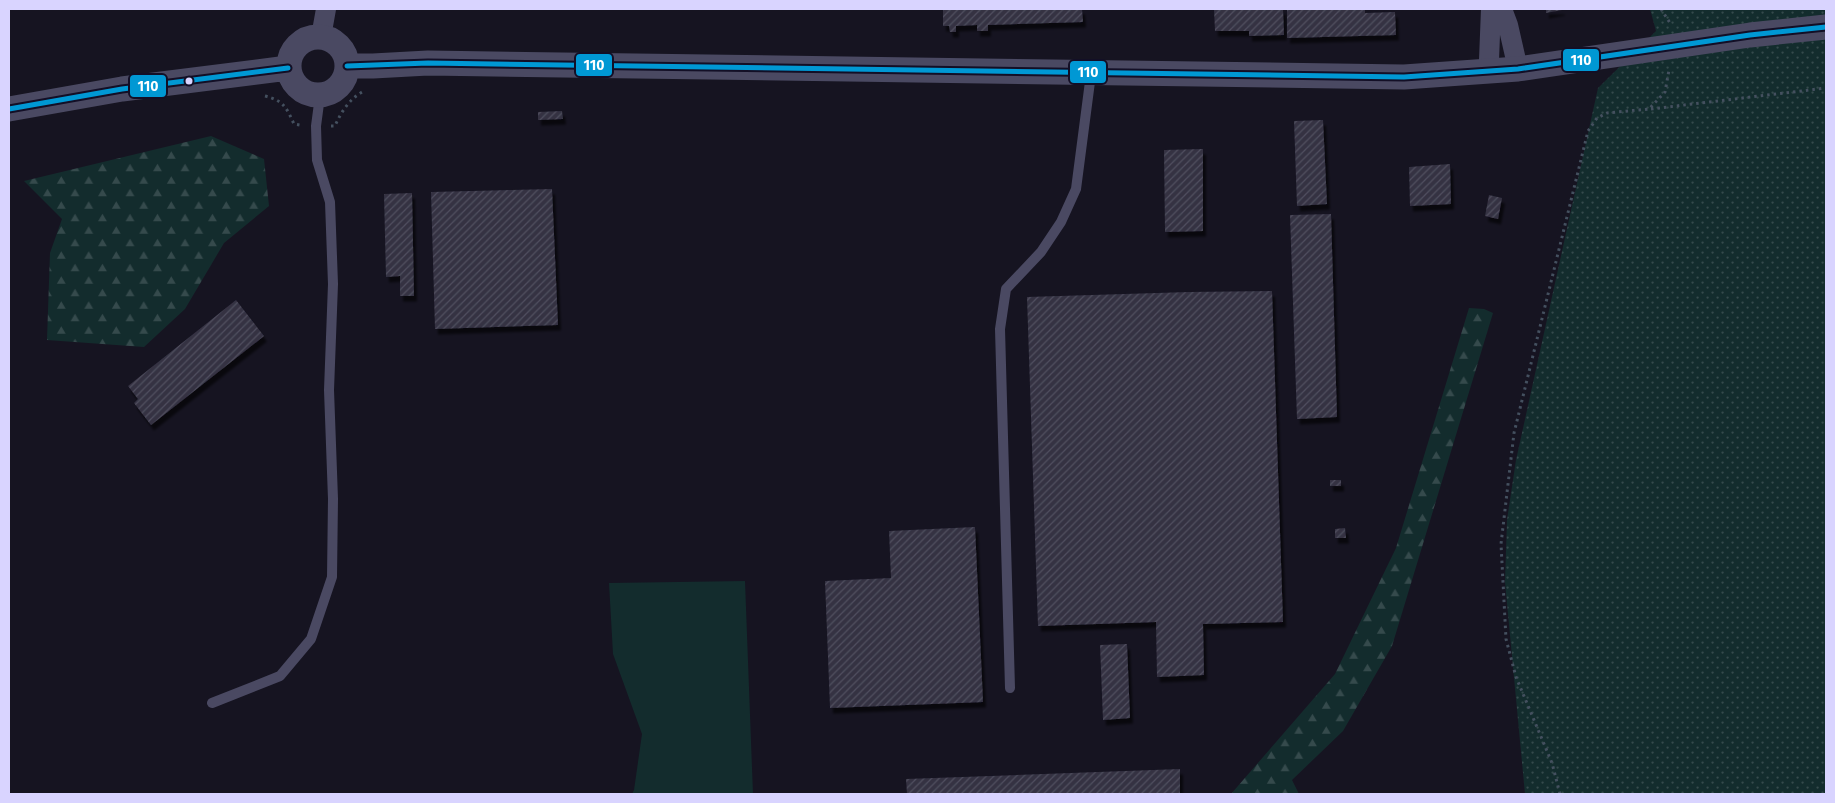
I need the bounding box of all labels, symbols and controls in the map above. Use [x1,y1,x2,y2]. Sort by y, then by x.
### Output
line badge: 110 [1562,48,1600,72]
text: 110 [1571,52,1591,69]
line badge: 110 [575,53,613,77]
text: 110 [584,57,604,74]
line badge: 110 [1069,60,1107,84]
text: 110 [1078,64,1098,81]
line badge: 110 [129,74,167,98]
unlabelled marker [184,76,194,86]
text: 110 [138,78,158,95]

